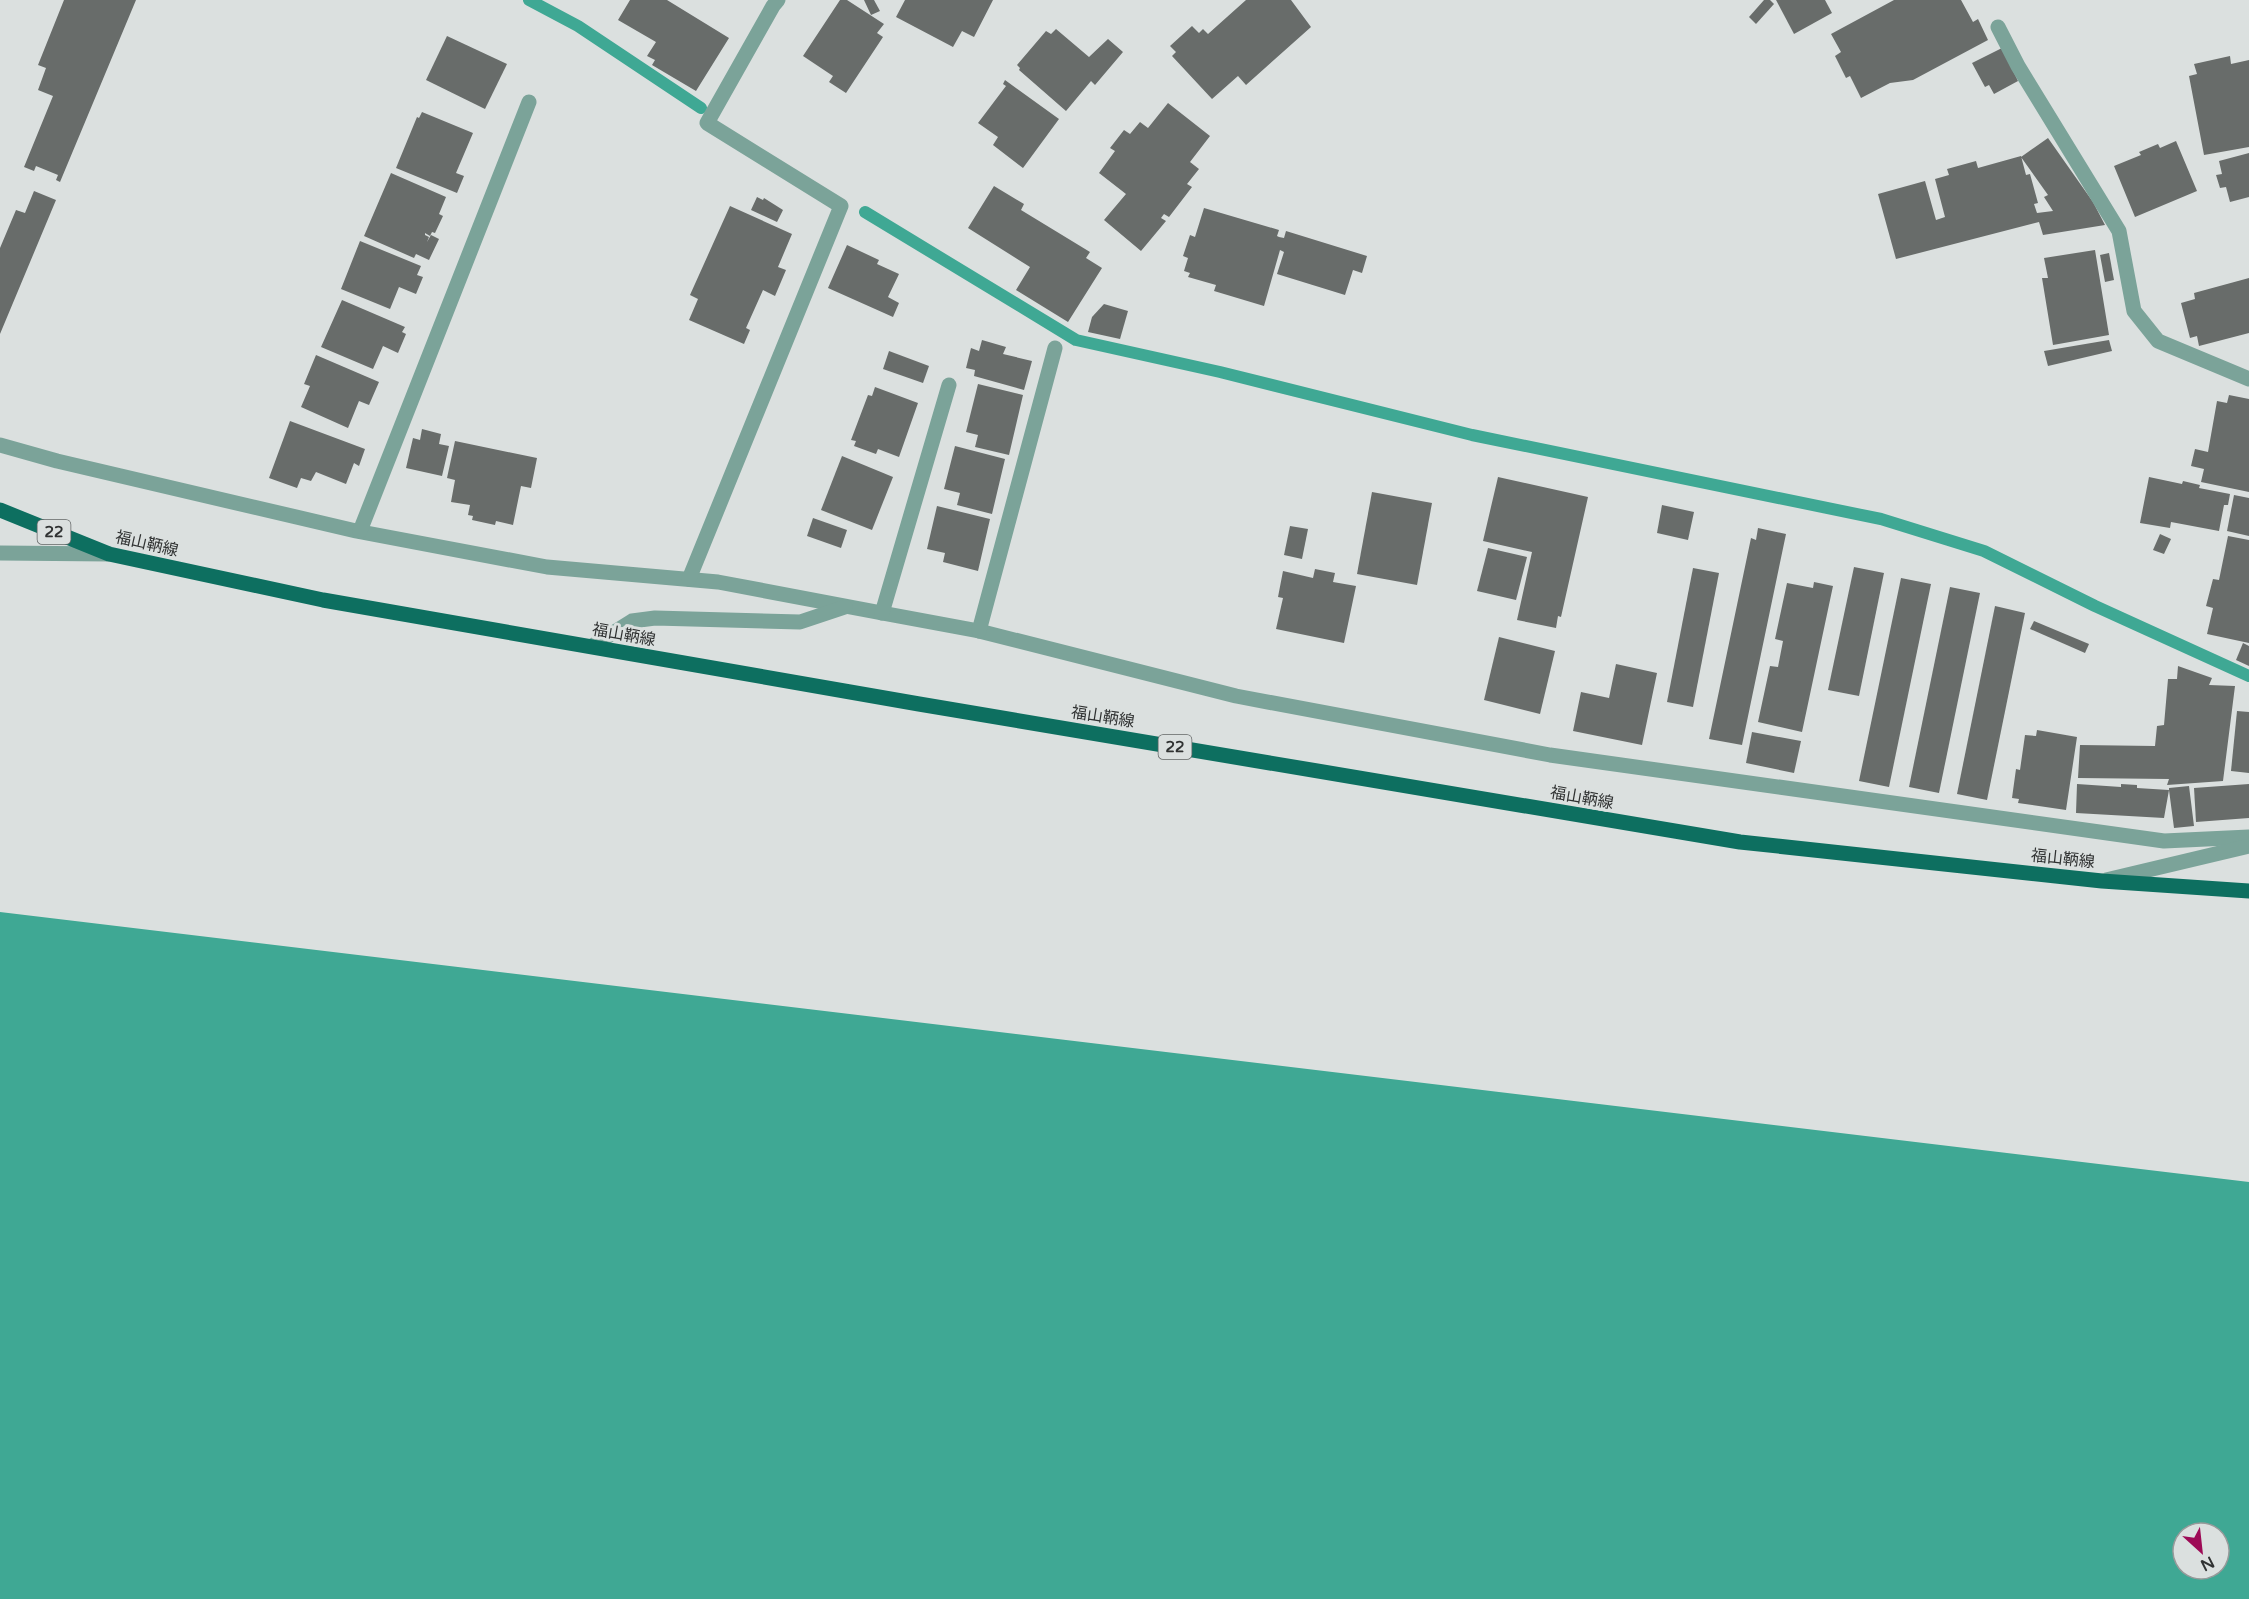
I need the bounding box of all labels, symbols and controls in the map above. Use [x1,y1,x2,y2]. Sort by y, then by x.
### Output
road number: 22 [38,520,70,544]
street label: 福山鞆線 [113,527,180,561]
street label: 福山鞆線 [591,620,657,650]
street label: 福山鞆線 [1070,702,1136,732]
road number: 22 [1158,735,1192,759]
street label: 福山鞆線 [1549,783,1615,813]
street label: 福山鞆線 [2030,846,2096,872]
north arrow [2171,1521,2231,1581]
text: N [2197,1552,2218,1575]

